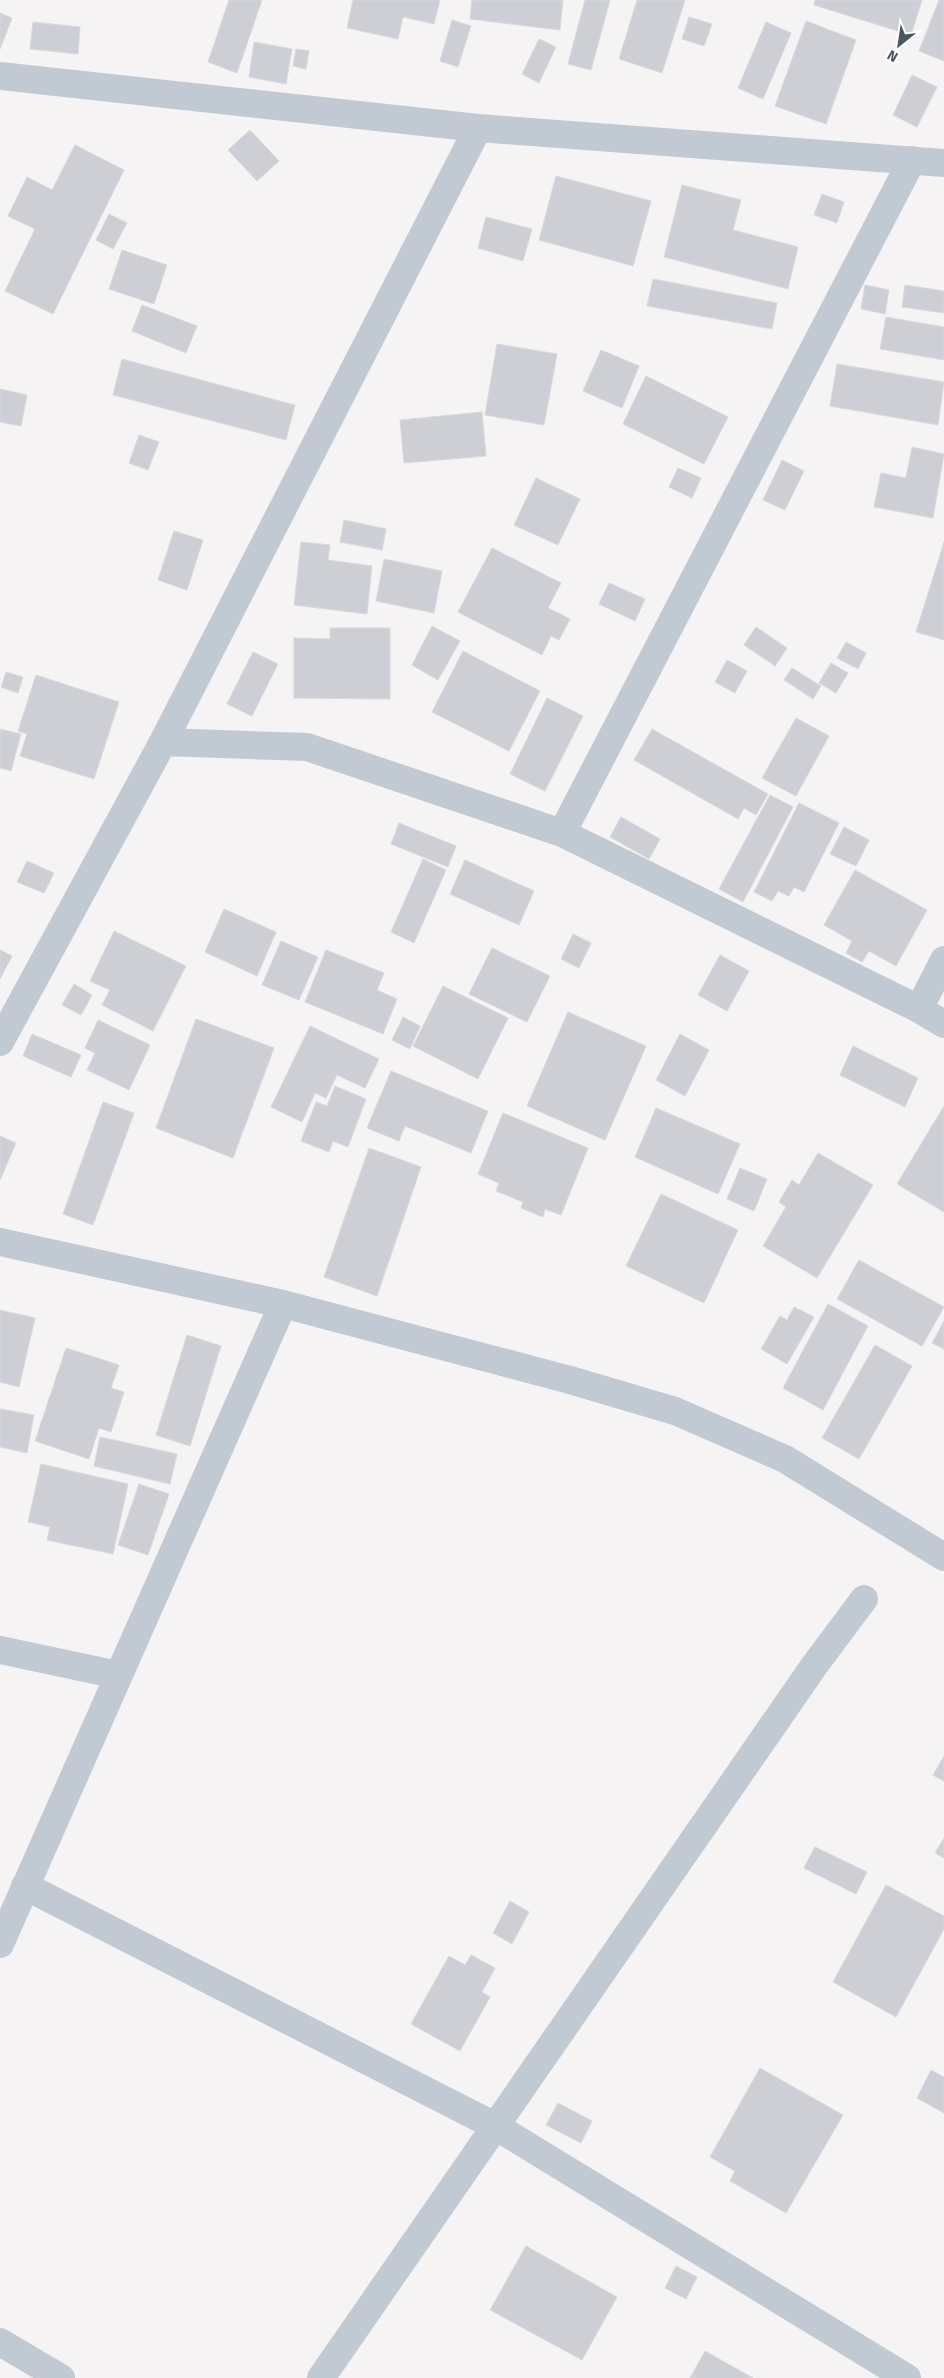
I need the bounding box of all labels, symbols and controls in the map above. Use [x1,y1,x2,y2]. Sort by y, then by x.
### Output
north arrow [874,20,924,70]
text: N [884,46,901,66]

